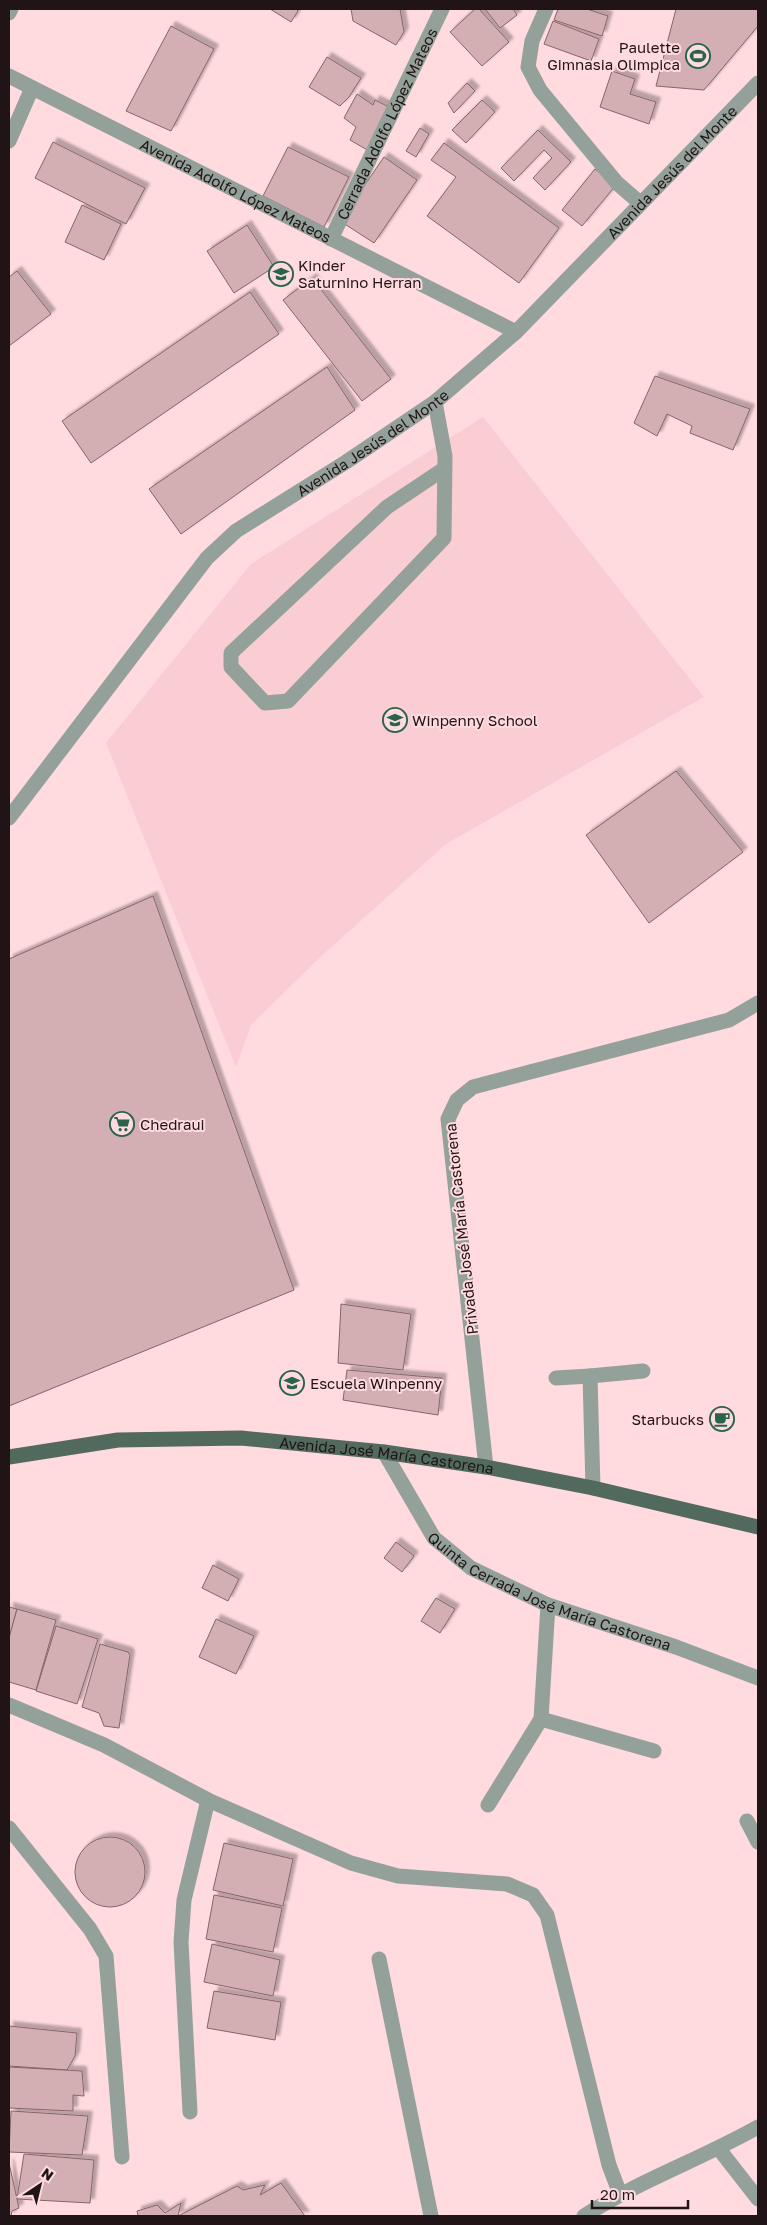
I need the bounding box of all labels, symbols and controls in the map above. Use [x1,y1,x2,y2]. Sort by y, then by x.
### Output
street label: Cerrada Adolfo López Mateos [333,25,441,223]
place label: Paulette Gimnasia Olimpica [547,38,680,73]
sports icon: Paulette Gimnasia Olimpica [685,43,711,69]
street label: Avenida Jesús del Monte [603,101,741,242]
street label: Avenida Adolfo López Mateos [137,135,334,246]
place label: Kinder Saturnino Herran [298,256,421,291]
school or university icon: Kinder Saturnino Herran [268,261,294,287]
street label: Avenida Jesús del Monte [293,385,452,500]
school or university icon: Winpenny School [382,707,408,733]
place label: Winpenny School [412,711,538,729]
supermarket icon: Chedraui [109,1111,135,1137]
place label: Chedraui [140,1115,205,1133]
street label: Privada José María Castorena [441,1122,481,1336]
school or university icon: Escuela Winpenny [279,1370,305,1396]
place label: Escuela Winpenny [310,1374,443,1392]
cafe icon: Starbucks [709,1406,735,1432]
place label: Starbucks [631,1410,704,1428]
street label: Avenida José María Castorena [279,1433,495,1477]
street label: Quinta Cerrada José María Castorena [424,1528,673,1654]
north arrow [15,2160,65,2210]
text: N [39,2164,57,2184]
scale bar [592,2178,688,2210]
text: 20 m [600,2185,635,2203]

